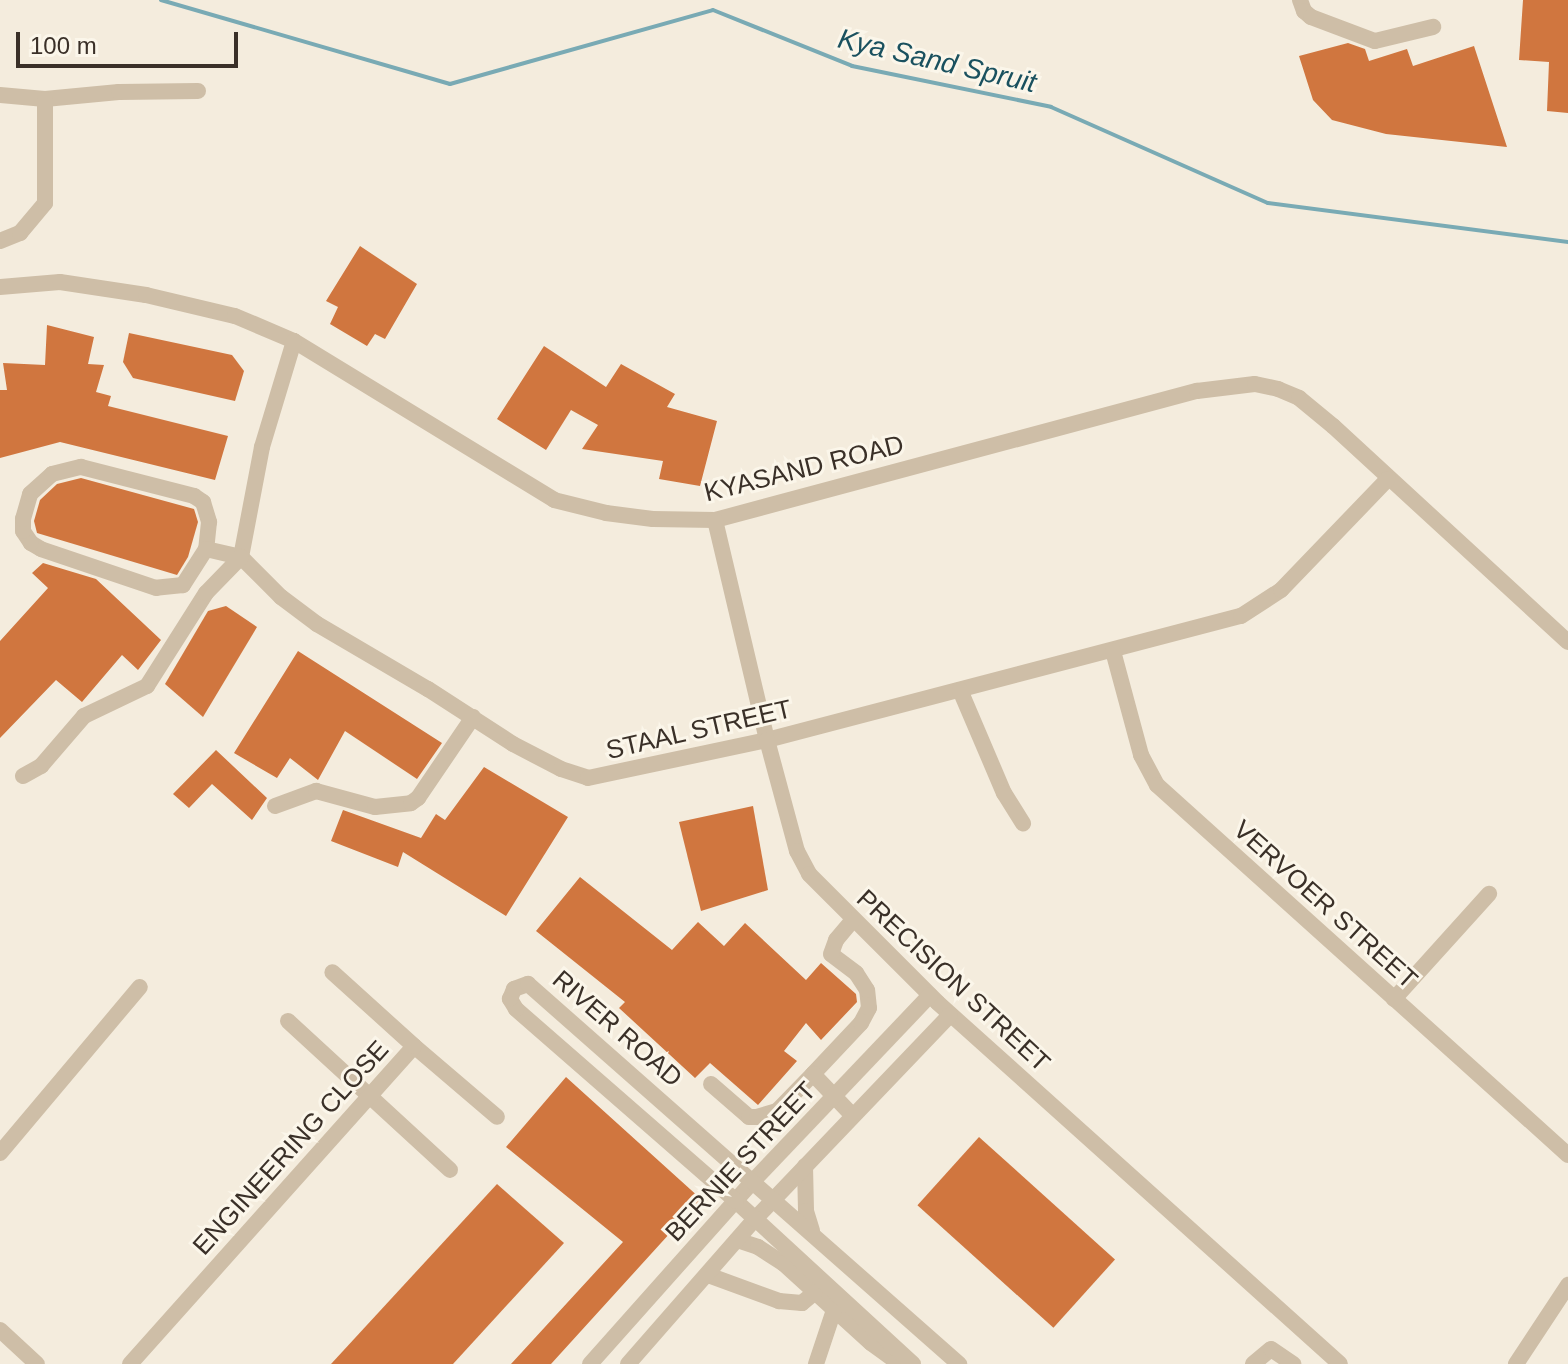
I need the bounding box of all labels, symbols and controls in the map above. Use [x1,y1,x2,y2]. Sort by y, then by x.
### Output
scale bar [20,16,242,66]
water label: Kya Sand Spruit [835,22,1039,100]
text: 100 m [30,32,97,59]
street label: KYASAND ROAD [701,429,907,509]
street label: STAAL STREET [603,693,795,767]
street label: VERVOER STREET [1227,814,1423,996]
street label: PRECISION STREET [850,883,1056,1079]
street label: RIVER ROAD [546,964,688,1094]
street label: ENGINEERING CLOSE [187,1034,395,1262]
street label: BERNIE STREET [659,1076,823,1248]

